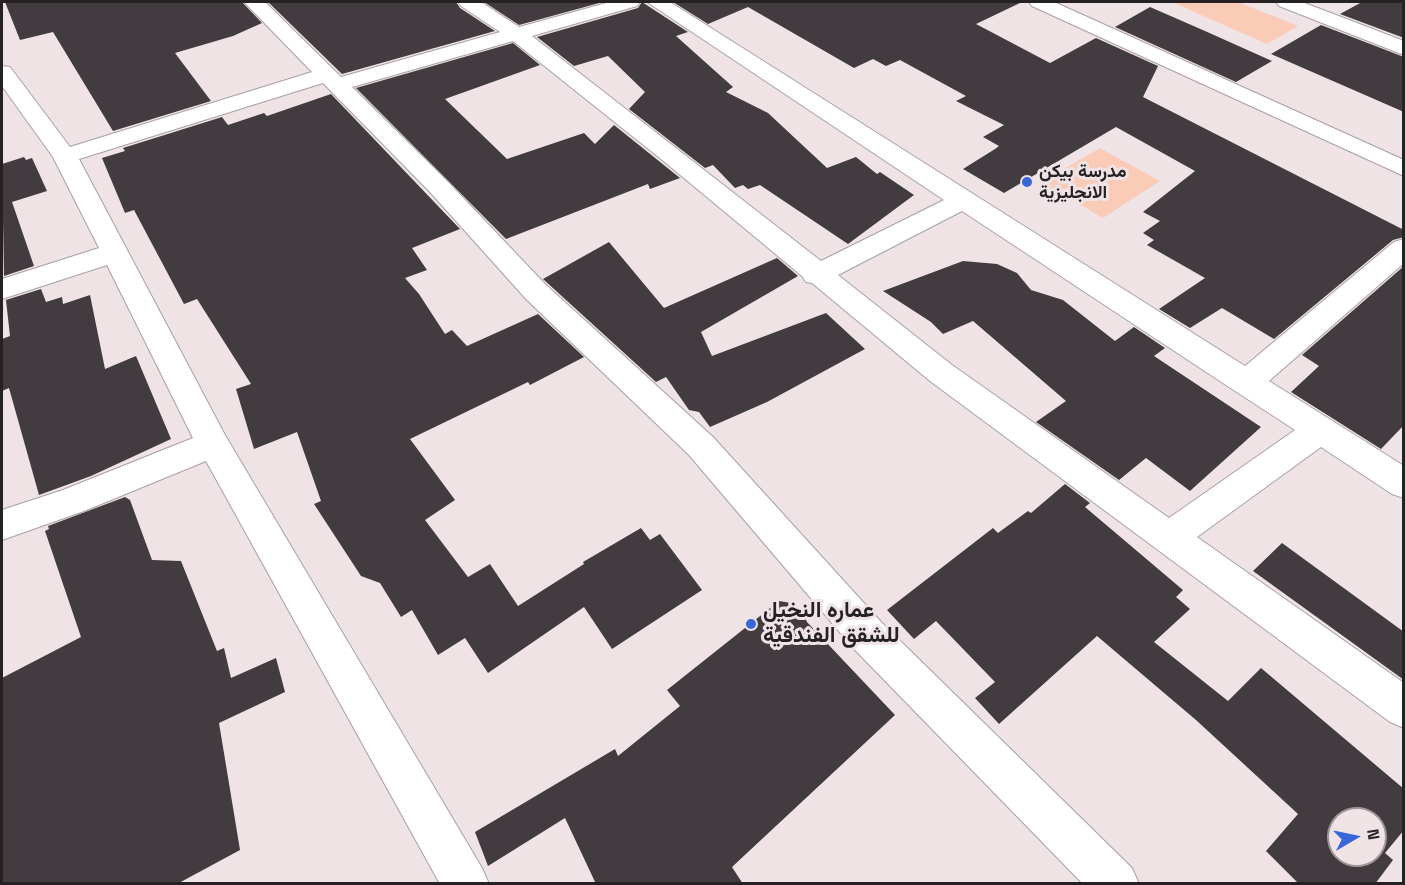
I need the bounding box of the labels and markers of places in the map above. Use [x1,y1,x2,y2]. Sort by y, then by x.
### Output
place label: مدرسة بيكن الانجليزية [1039,161,1127,204]
marker: مدرسة بيكن الانجليزية [1020,175,1034,189]
place label: عماره النخيل للشقق الفندقية [763,598,900,650]
marker: عماره النخيل للشقق الفندقية [744,617,758,631]

